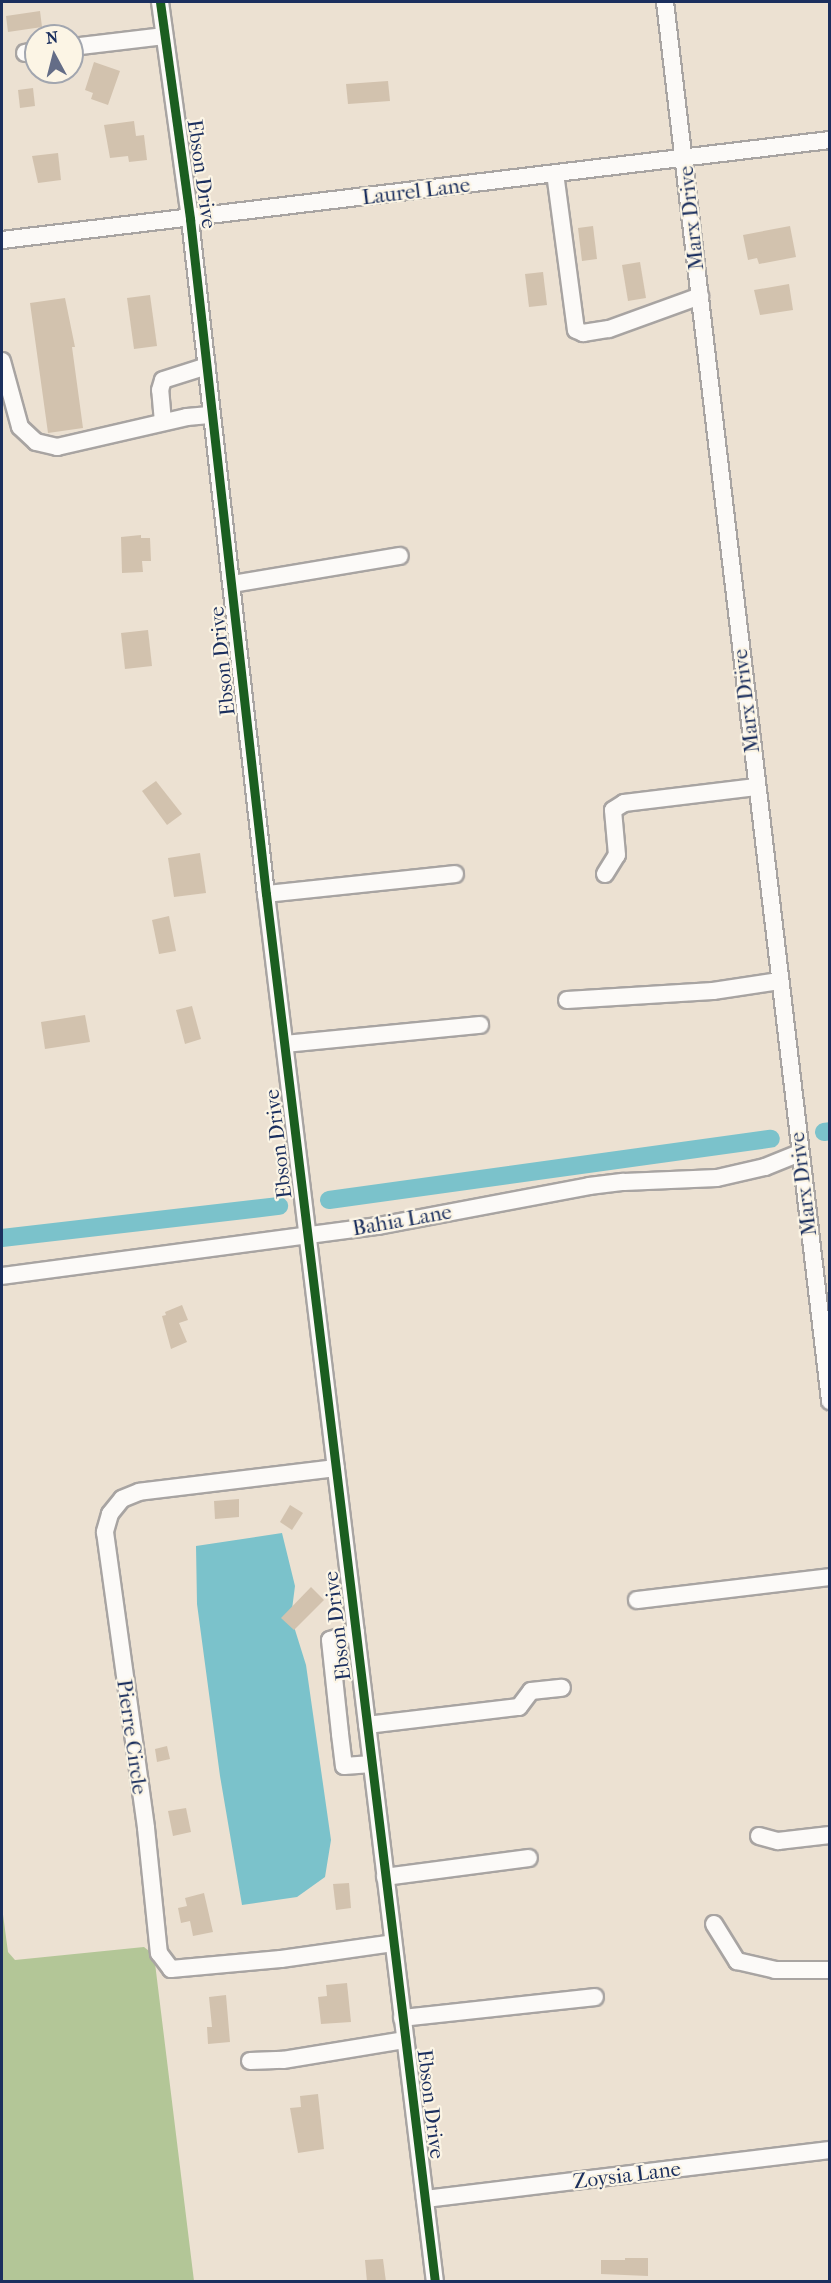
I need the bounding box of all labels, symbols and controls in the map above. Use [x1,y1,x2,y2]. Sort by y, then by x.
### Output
north arrow [24,24,84,84]
text: N [45,27,59,48]
street label: Ebson Drive [182,118,222,230]
street label: Marx Drive [673,165,709,271]
street label: Laurel Lane [361,172,471,210]
street label: Ebson Drive [204,605,240,717]
street label: Marx Drive [727,648,765,754]
street label: Ebson Drive [259,1088,297,1200]
street label: Marx Drive [784,1131,822,1237]
street label: Bahia Lane [350,1199,454,1241]
street label: Ebson Drive [318,1570,356,1682]
street label: Pierre Circle [111,1678,153,1796]
street label: Ebson Drive [412,2048,450,2160]
street label: Zoysia Lane [572,2156,682,2194]

